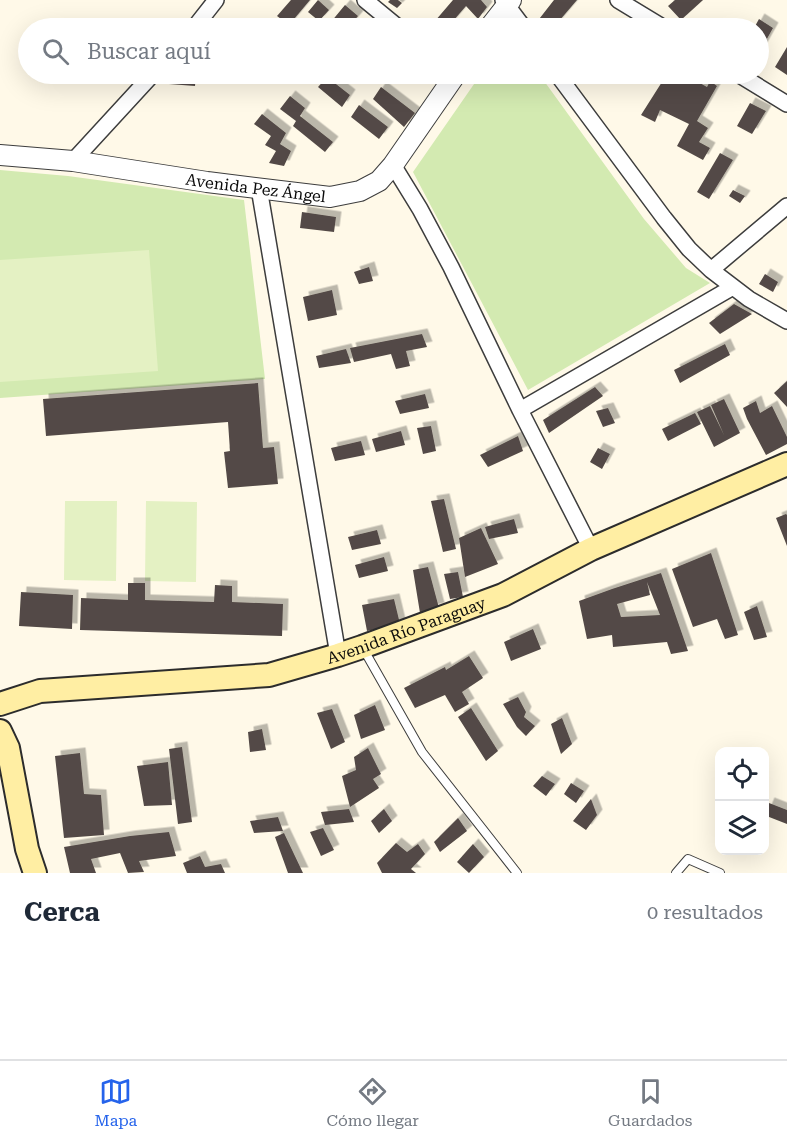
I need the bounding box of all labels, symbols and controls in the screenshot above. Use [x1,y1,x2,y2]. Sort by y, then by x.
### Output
search box [18,18,769,84]
icon: search [39,35,72,68]
text: Buscar aquí [87,39,211,64]
street label: Avenida Pez Ángel [184,170,327,206]
street label: Avenida Río Paraguay [325,593,489,668]
map controls [715,747,769,855]
button: locate [715,747,769,801]
button: layers [715,801,769,855]
text: Cerca [24,897,100,927]
text: 0 resultados [647,900,763,924]
tab: Mapa [95,1075,137,1130]
tab: Cómo llegar [326,1075,419,1130]
tab: Guardados [608,1075,692,1130]

